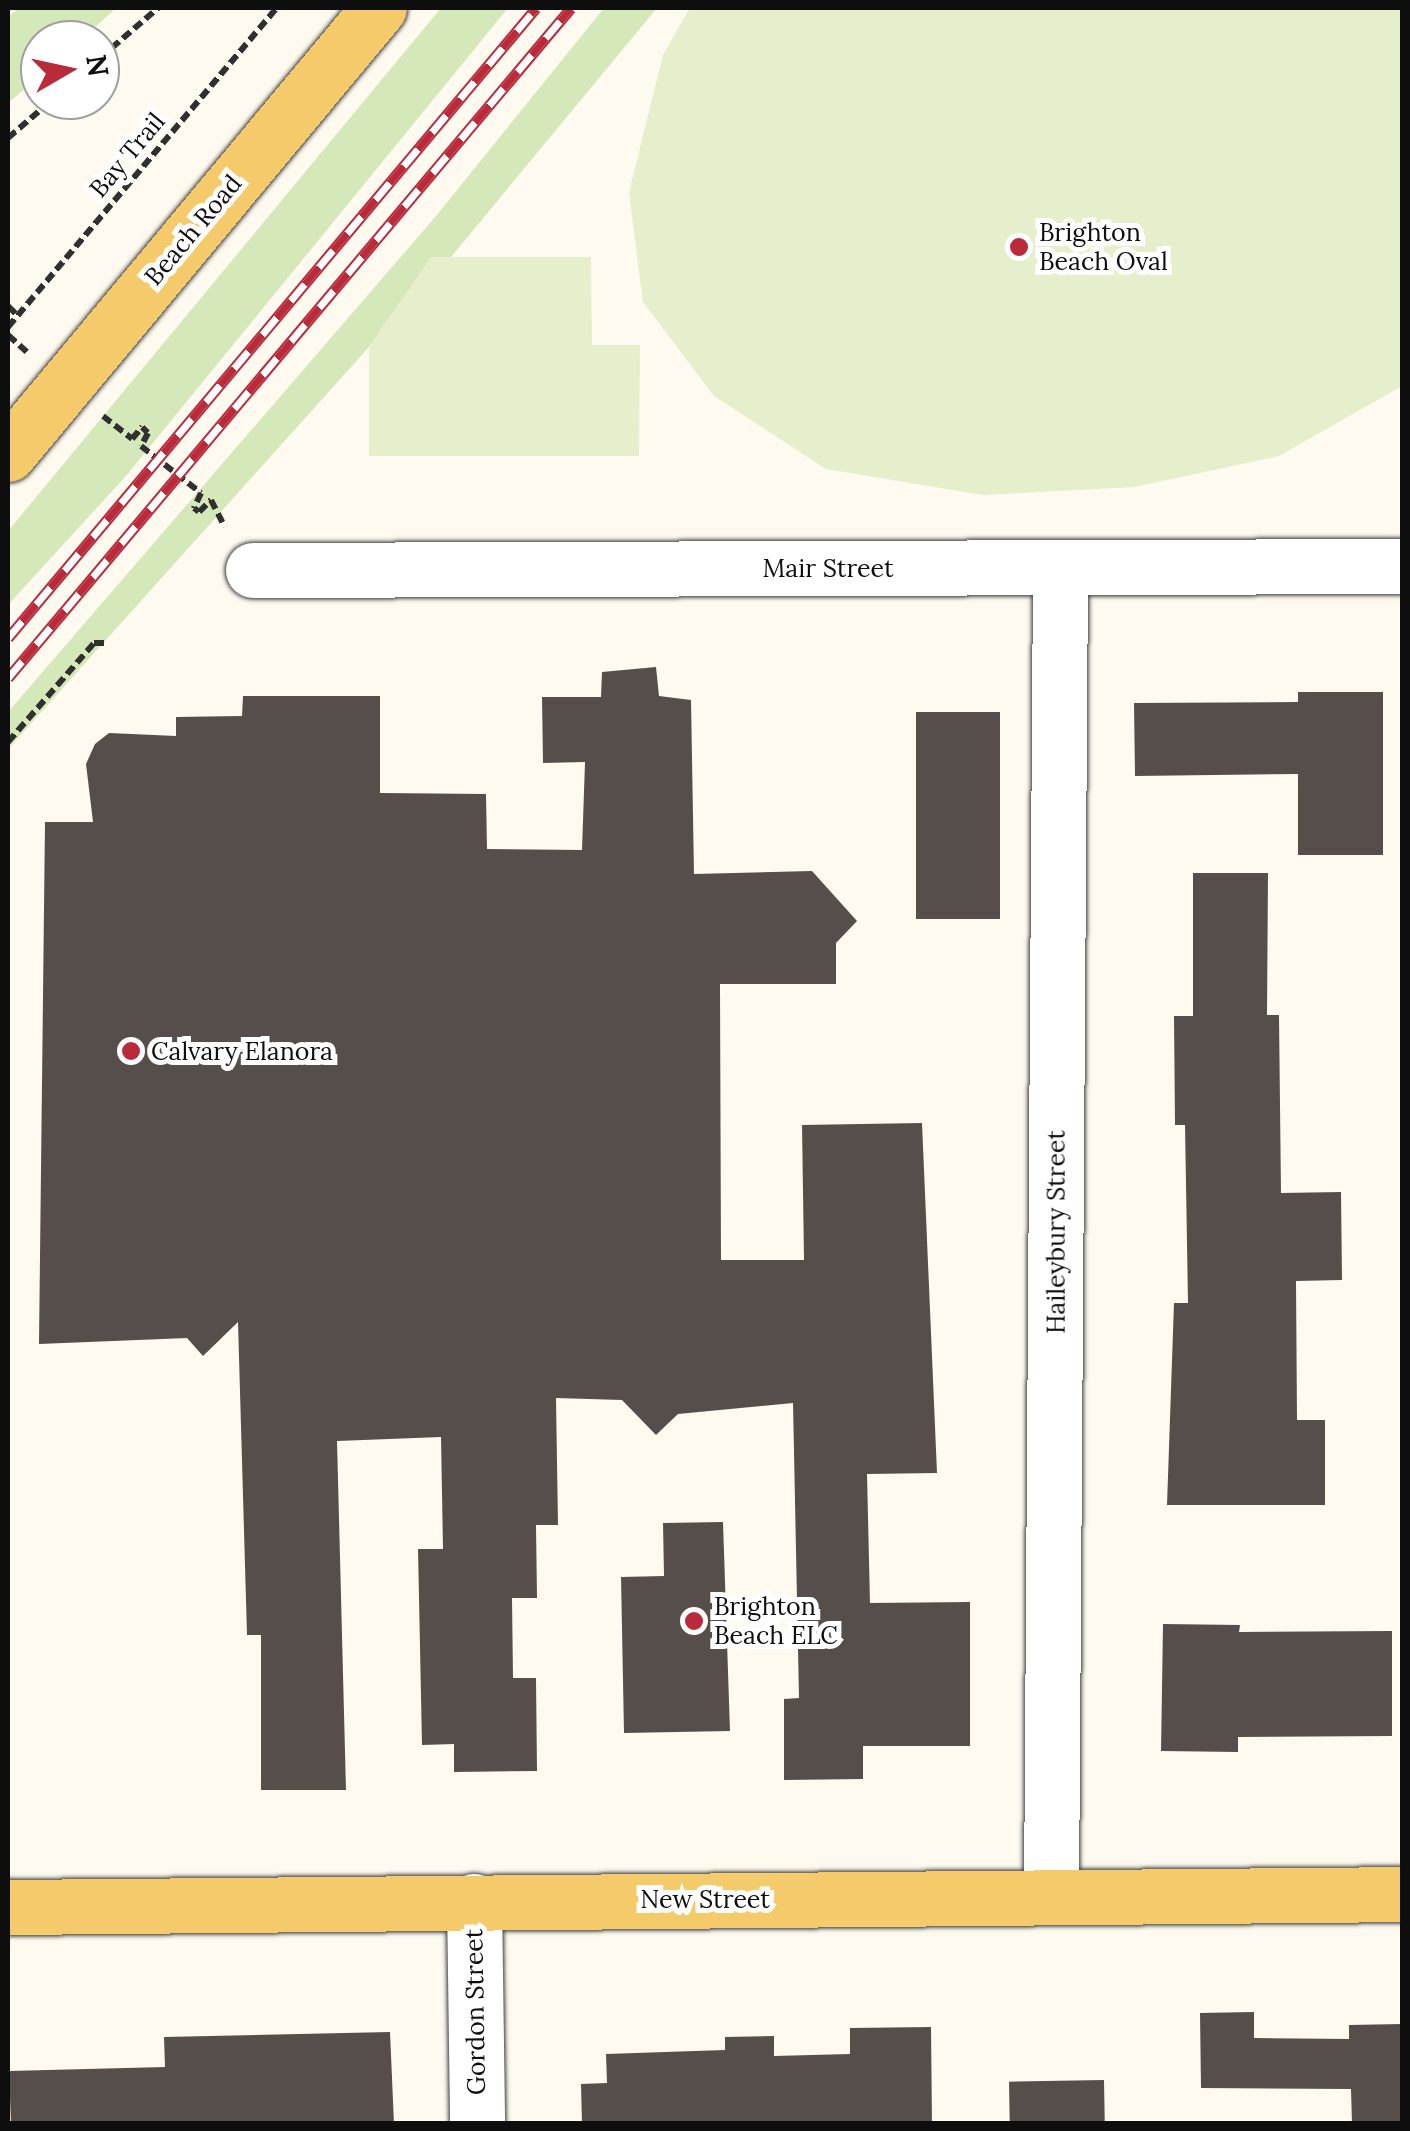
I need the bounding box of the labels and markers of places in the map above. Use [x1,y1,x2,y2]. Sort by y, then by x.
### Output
place label: Brighton Beach Oval [1039,218,1168,277]
marker: Brighton Beach Oval [1008,236,1030,258]
place label: Calvary Elanora [151,1036,333,1066]
marker: Calvary Elanora [120,1040,142,1062]
place label: Brighton Beach ELC [714,1592,838,1651]
marker: Brighton Beach ELC [683,1610,705,1632]

